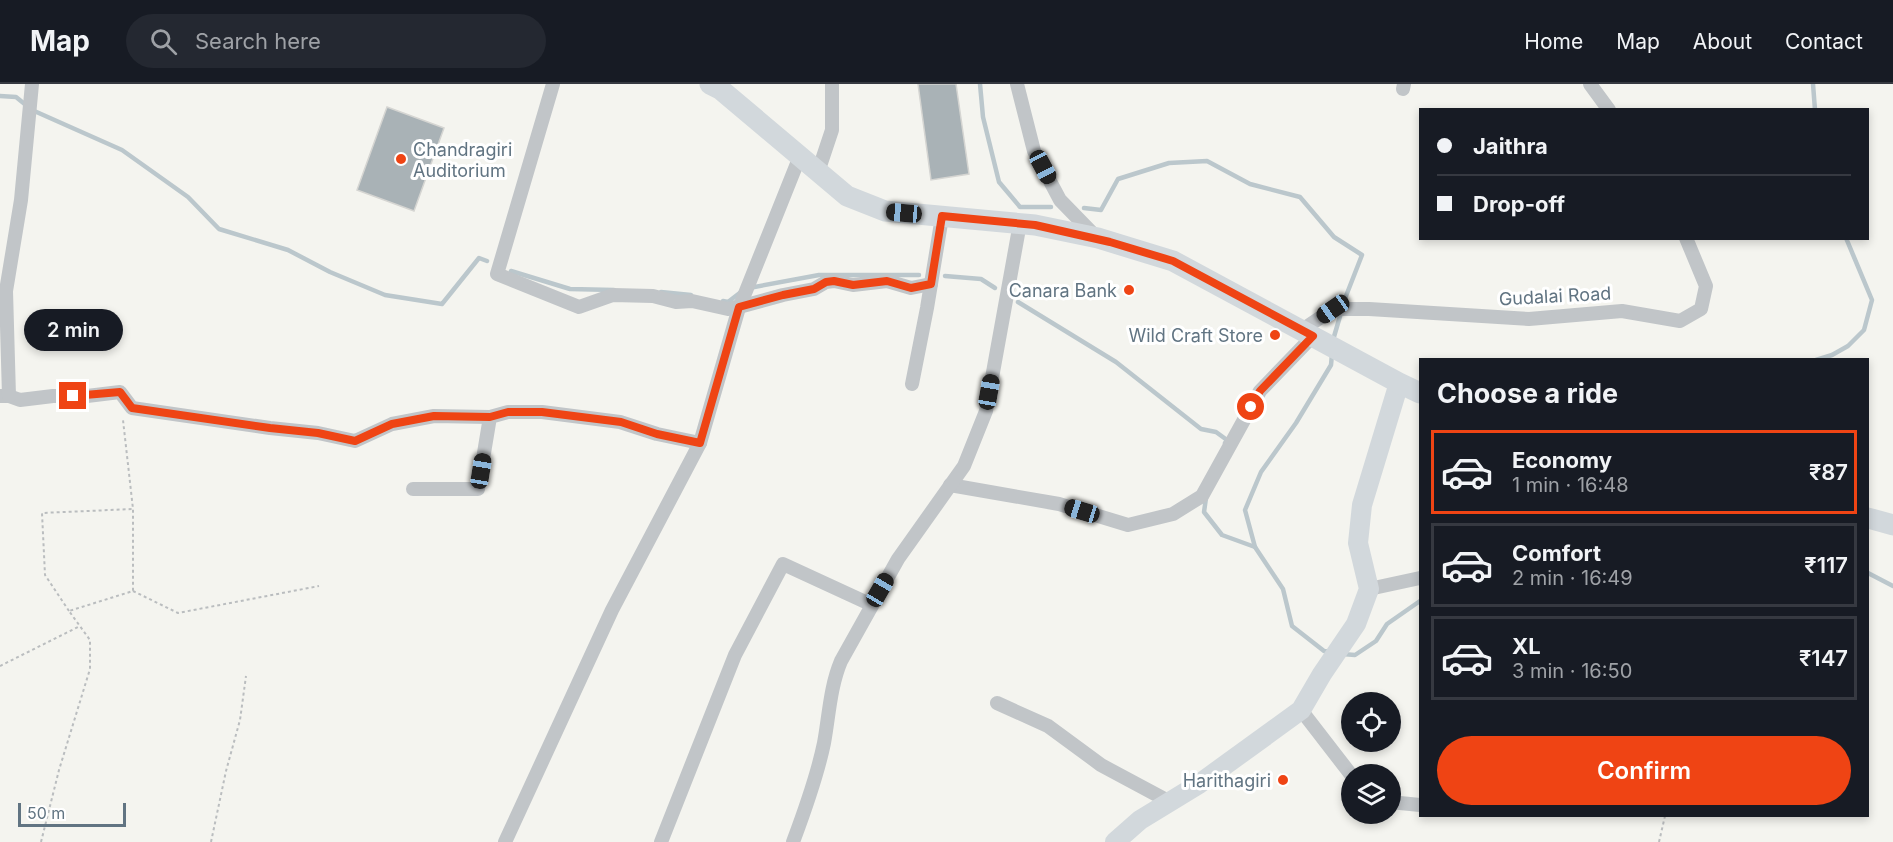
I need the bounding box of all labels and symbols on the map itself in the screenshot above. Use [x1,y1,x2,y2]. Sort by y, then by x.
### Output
place label: Chandragiri Auditorium [413,139,512,181]
car [1027,147,1059,187]
marker: Chandragiri Auditorium [394,152,408,166]
car [885,202,923,224]
place label: Canara Bank [1009,280,1117,301]
marker: Canara Bank [1122,283,1136,297]
street label: Gudalai Road [1498,283,1612,309]
car [1313,291,1353,327]
callout: 2 min [23,309,122,351]
place label: Wild Craft Store [1128,325,1263,346]
marker: Wild Craft Store [1268,328,1282,342]
car [977,373,1001,411]
route end [59,382,86,409]
route start [1237,393,1264,420]
car [469,452,493,490]
car [1062,497,1102,525]
car [863,570,897,610]
place label: Harithagiri [1183,770,1271,791]
marker: Harithagiri [1276,773,1290,787]
scale bar [18,800,126,828]

